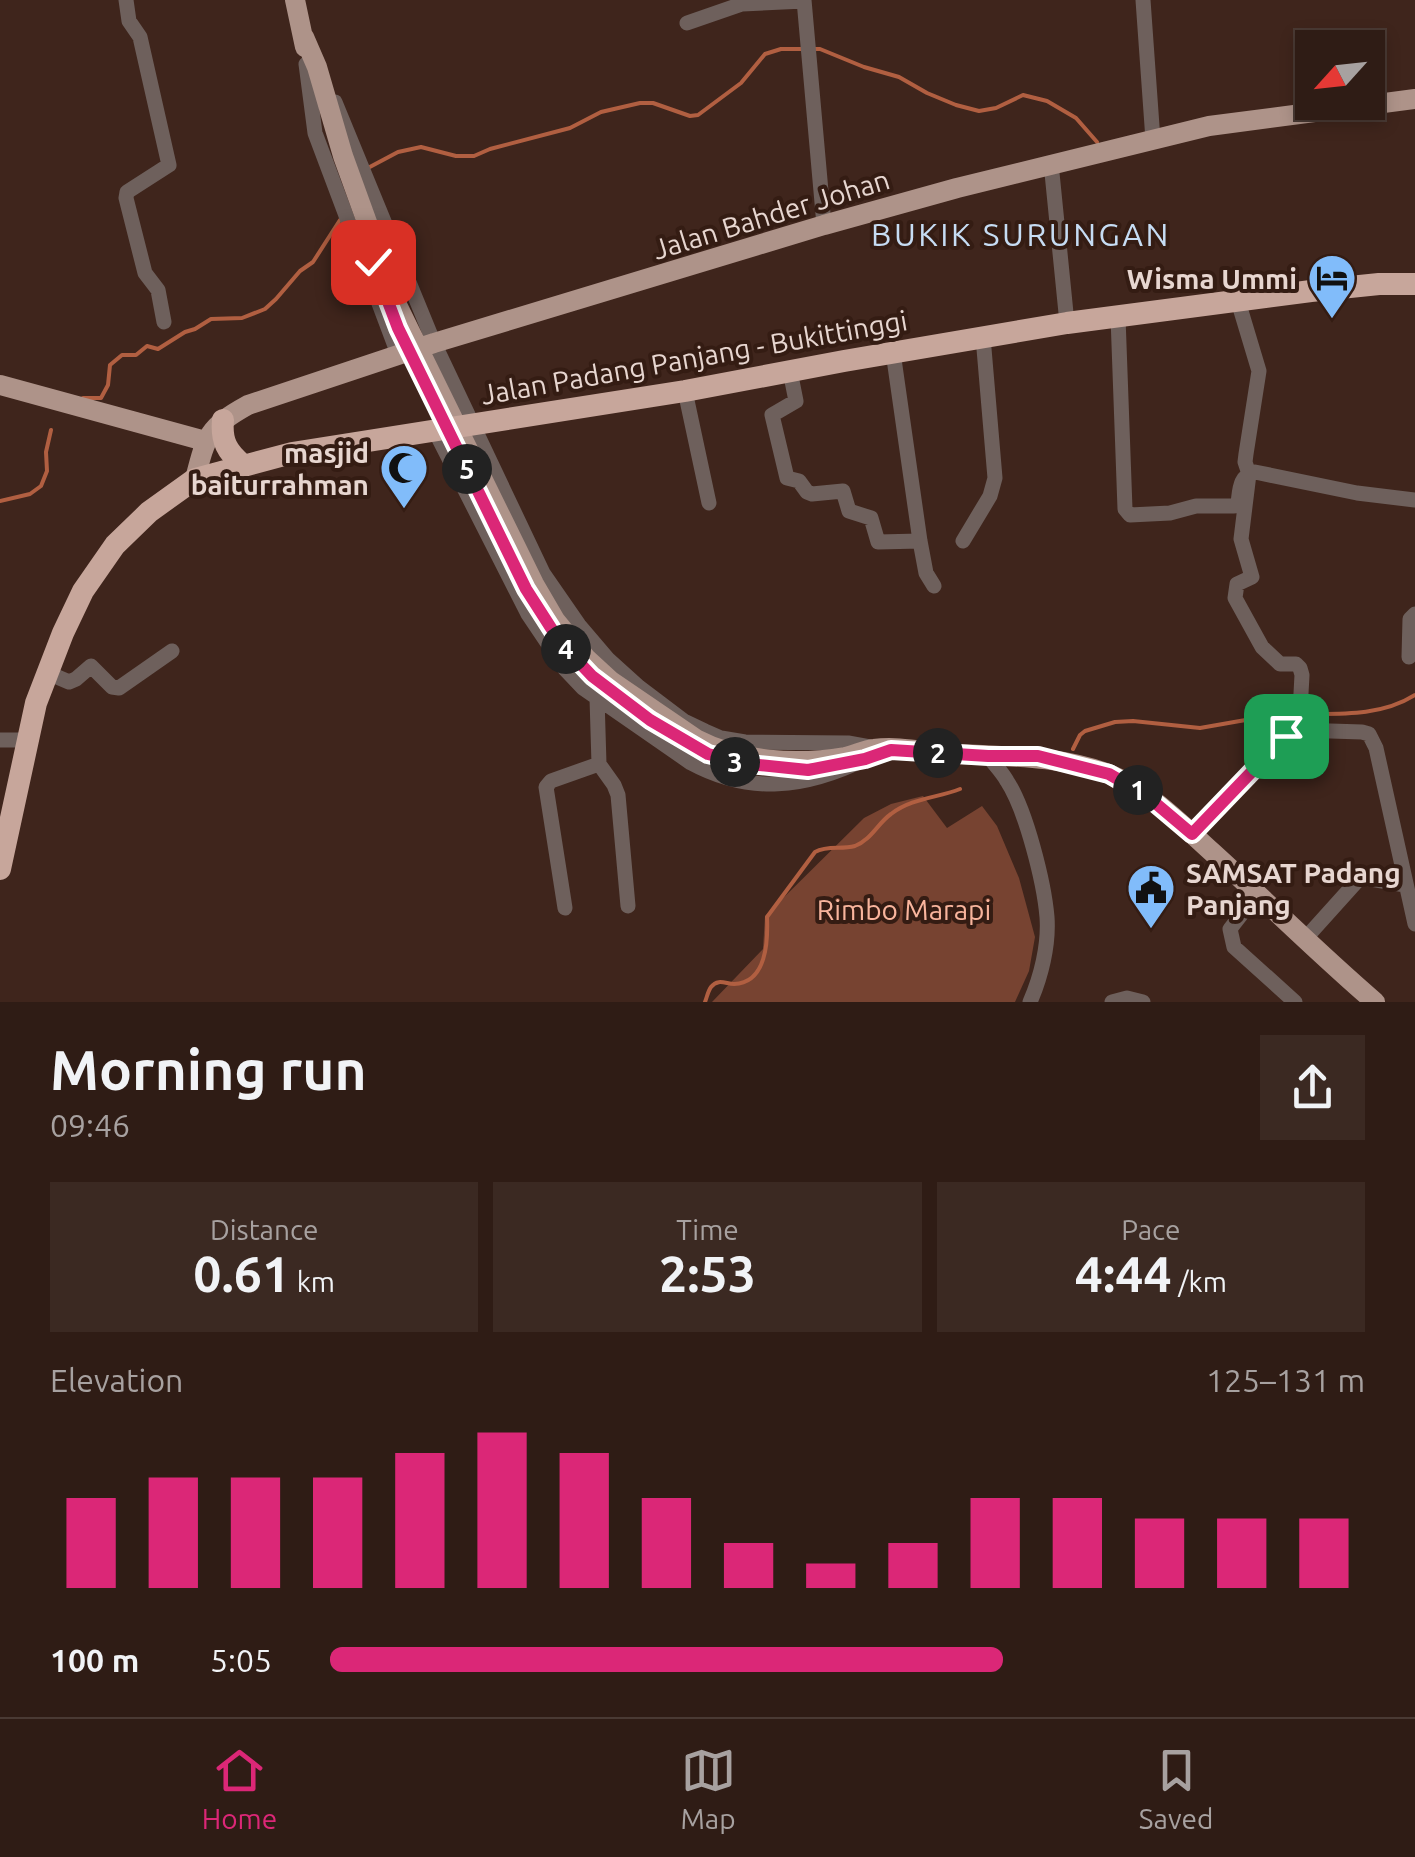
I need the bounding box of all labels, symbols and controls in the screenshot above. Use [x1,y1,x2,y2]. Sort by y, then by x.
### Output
north arrow [1295,30,1385,120]
map controls [1295,30,1385,120]
street label: Jalan Bahder Johan [649,163,893,265]
district label: BUKIK SURUNGAN [871,216,1171,252]
pin [331,220,416,305]
icon: check [346,235,401,290]
hotel icon: Wisma Ummi [1306,252,1358,320]
place label: Wisma Ummi [1127,263,1297,294]
street label: Jalan Padang Panjang - Bukittinggi [479,304,909,410]
place label: masjid baiturrahman [191,437,369,500]
mosque icon: masjid baiturrahman [378,442,430,510]
pin: 5 [442,444,492,494]
text: 5 [459,453,475,484]
pin: 4 [541,624,591,674]
text: 4 [558,633,574,664]
pin [1244,694,1329,779]
icon: arrive [1259,709,1314,764]
pin: 2 [913,728,963,778]
pin: 3 [710,737,760,787]
text: 2 [930,737,946,768]
text: 3 [727,746,743,777]
pin: 1 [1113,765,1163,815]
text: 1 [1130,774,1146,805]
place label: SAMSAT Padang Panjang [1186,857,1401,920]
public building icon: SAMSAT Padang Panjang [1125,862,1177,930]
park label: Rimbo Marapi [817,894,991,925]
button: share [1260,1035,1365,1140]
text: Morning run [50,1039,367,1100]
text: 09:46 [50,1107,130,1143]
text: Distance [210,1214,318,1245]
text: Time [676,1214,739,1245]
text: Pace [1121,1214,1180,1245]
text: 0.61 [193,1245,290,1301]
text: 2:53 [659,1245,756,1301]
text: 4:44 [1075,1245,1172,1301]
text: km [290,1266,335,1297]
text: /km [1172,1266,1227,1297]
text: Elevation [50,1362,183,1398]
text: 125–131 m [1206,1362,1365,1398]
text: 100 m [50,1642,139,1678]
text: 5:05 [210,1642,272,1678]
tab: Home [202,1743,277,1834]
tab: Map [680,1743,736,1834]
tab: Saved [1139,1743,1213,1834]

